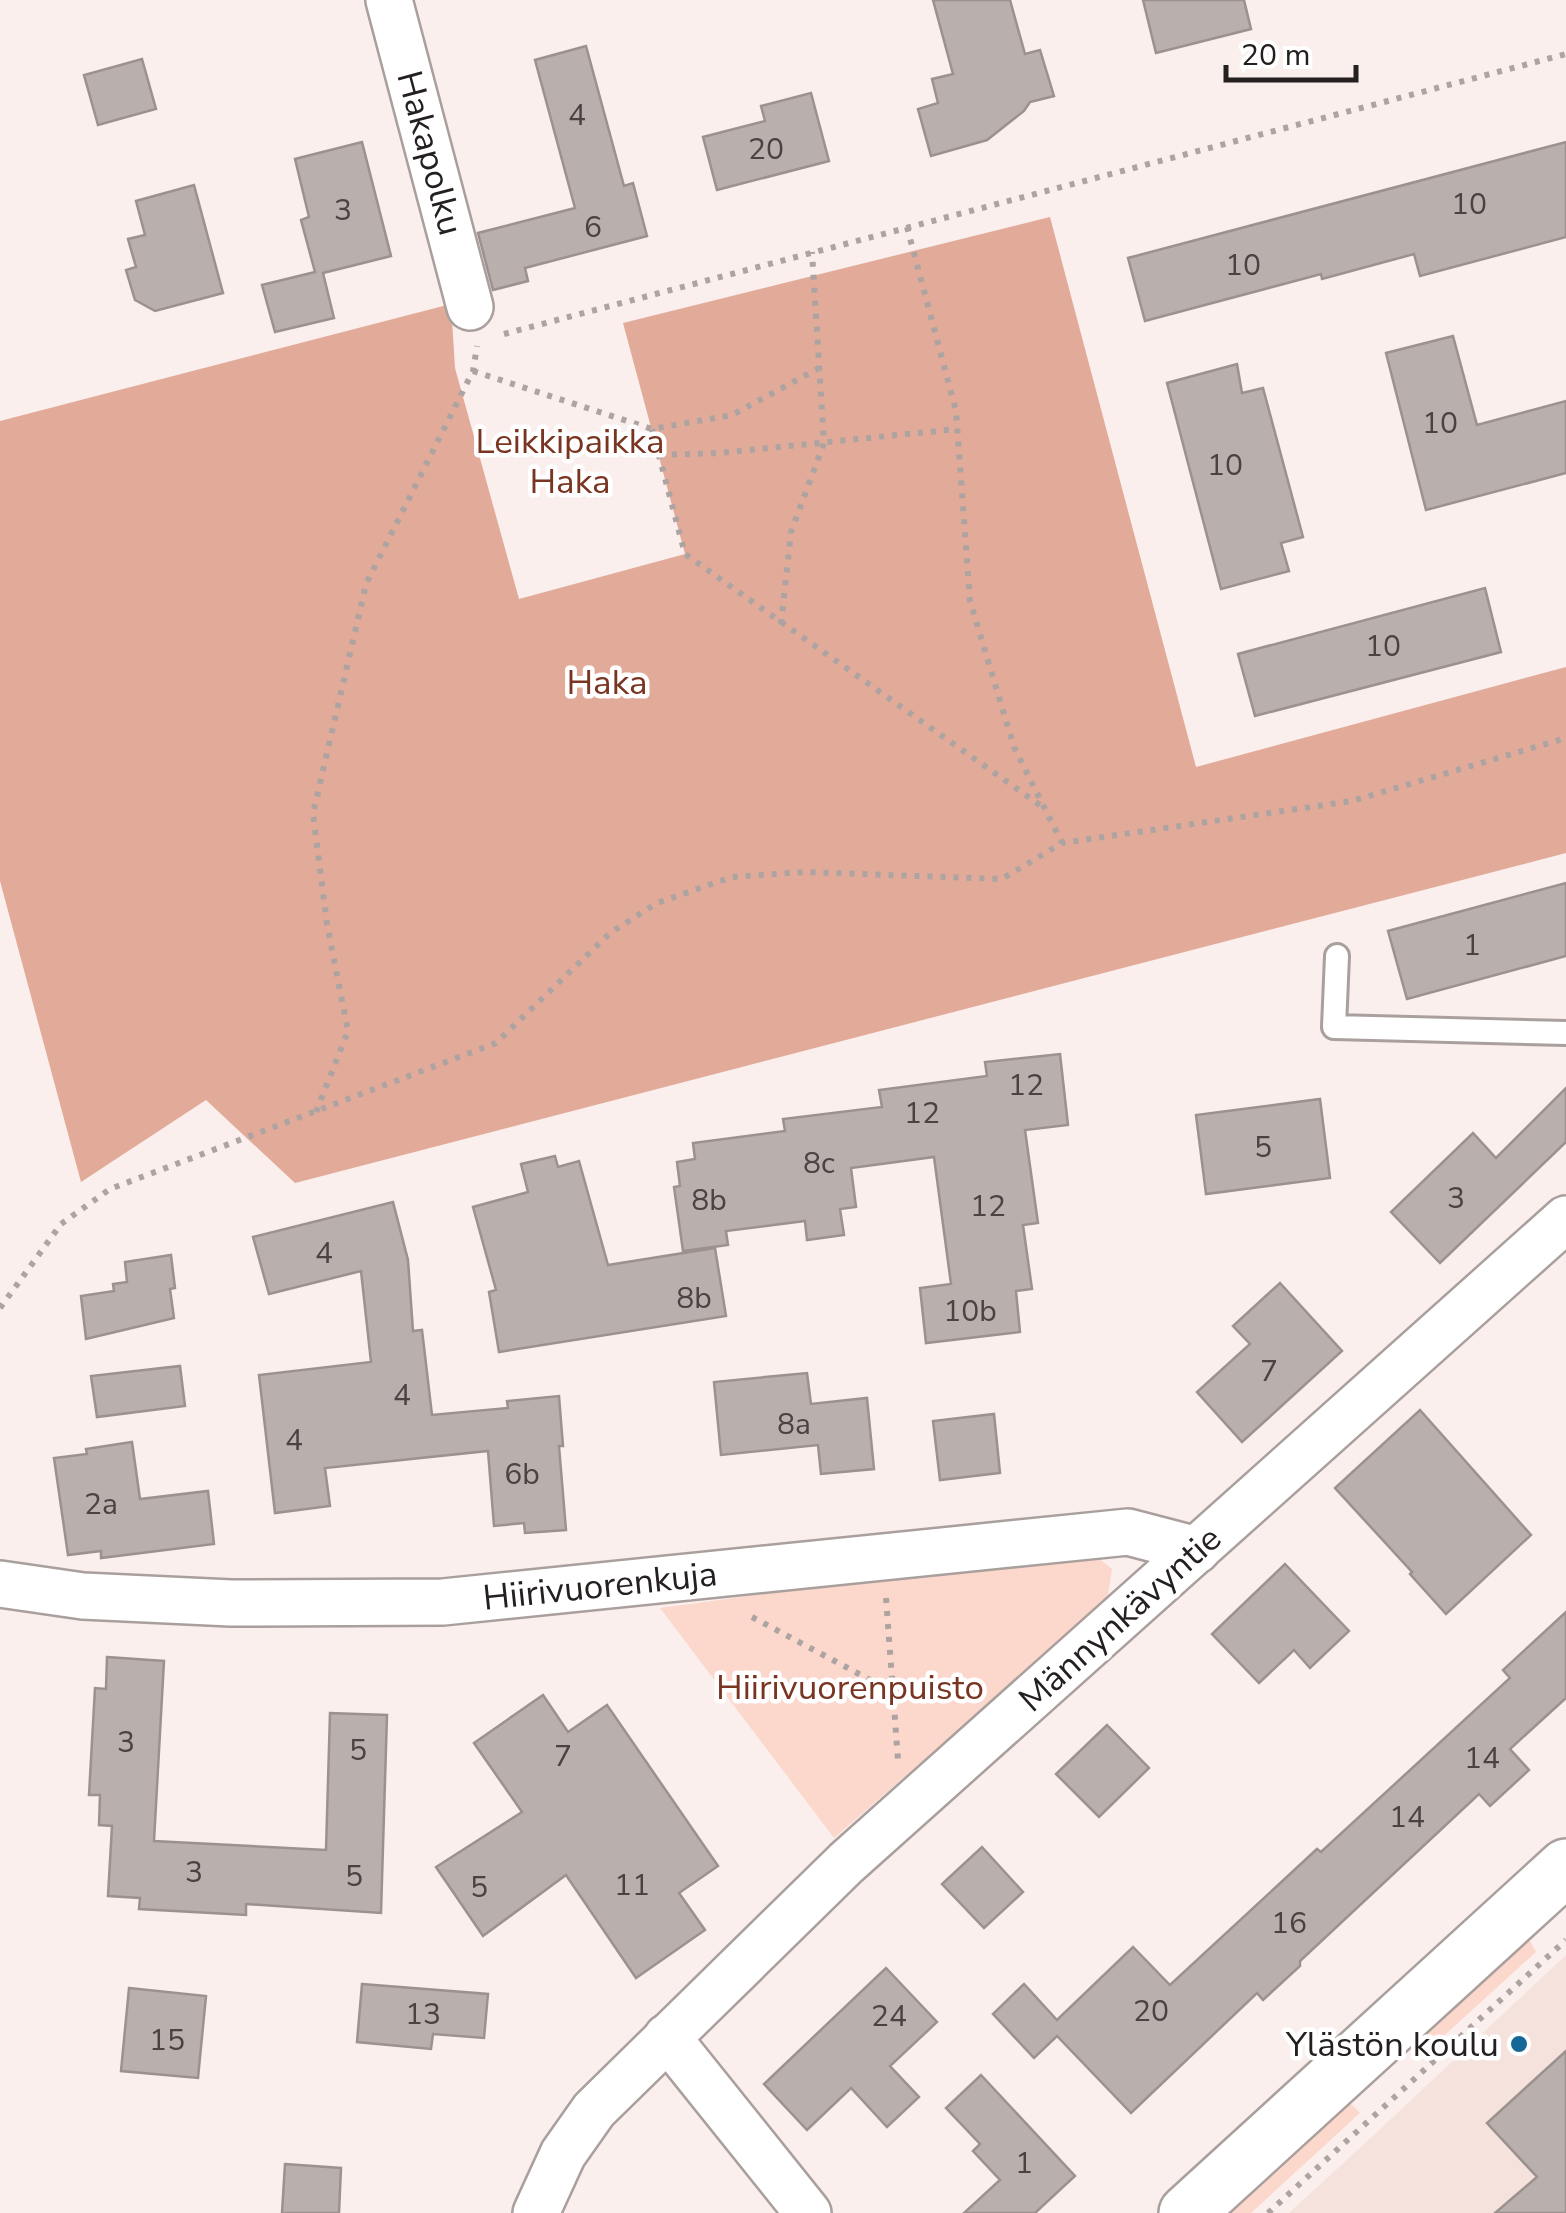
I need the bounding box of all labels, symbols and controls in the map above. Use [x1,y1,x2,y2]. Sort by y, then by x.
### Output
scale bar [1226,20,1356,82]
text: 20 m [1241,35,1310,76]
street label: Hakapolku [386,66,474,240]
house number: 4 [568,95,586,136]
house number: 20 [748,129,784,170]
house number: 10 [1451,184,1487,225]
house number: 3 [334,190,352,231]
house number: 6 [584,207,602,248]
house number: 10 [1225,245,1261,286]
house number: 10 [1422,403,1458,444]
park label: Leikkipaikka Haka [475,418,665,505]
house number: 10 [1207,445,1243,486]
house number: 10 [1365,626,1401,667]
park label: Haka [566,659,648,706]
house number: 1 [1463,925,1481,966]
house number: 12 [1008,1065,1044,1106]
house number: 12 [904,1093,940,1134]
house number: 5 [1254,1127,1272,1168]
house number: 8c [803,1143,835,1184]
house number: 3 [1447,1178,1465,1219]
house number: 8b [691,1180,727,1221]
house number: 12 [970,1186,1006,1227]
house number: 4 [315,1233,333,1274]
house number: 8b [676,1278,712,1319]
house number: 10b [943,1291,997,1332]
house number: 7 [1260,1351,1278,1392]
house number: 4 [393,1375,411,1416]
house number: 8a [777,1404,811,1445]
house number: 4 [285,1420,303,1461]
house number: 6b [504,1454,540,1495]
house number: 2a [84,1484,118,1525]
street label: Männynkävyntie [1009,1515,1231,1723]
street label: Hiirivuorenkuja [480,1550,720,1622]
park label: Hiirivuorenpuisto [716,1664,984,1711]
house number: 3 [117,1722,135,1763]
house number: 5 [349,1730,367,1771]
house number: 7 [554,1736,572,1777]
house number: 14 [1464,1738,1500,1779]
house number: 14 [1389,1797,1425,1838]
house number: 3 [185,1852,203,1893]
house number: 5 [345,1856,363,1897]
house number: 11 [614,1865,650,1906]
house number: 5 [470,1867,488,1908]
house number: 16 [1271,1903,1307,1944]
house number: 20 [1133,1991,1169,2032]
house number: 13 [405,1994,441,2035]
house number: 24 [871,1996,907,2037]
house number: 15 [149,2020,185,2061]
place label: Ylästön koulu [1285,2021,1499,2068]
marker: Ylästön koulu [1508,2033,1530,2055]
house number: 1 [1015,2143,1033,2184]

